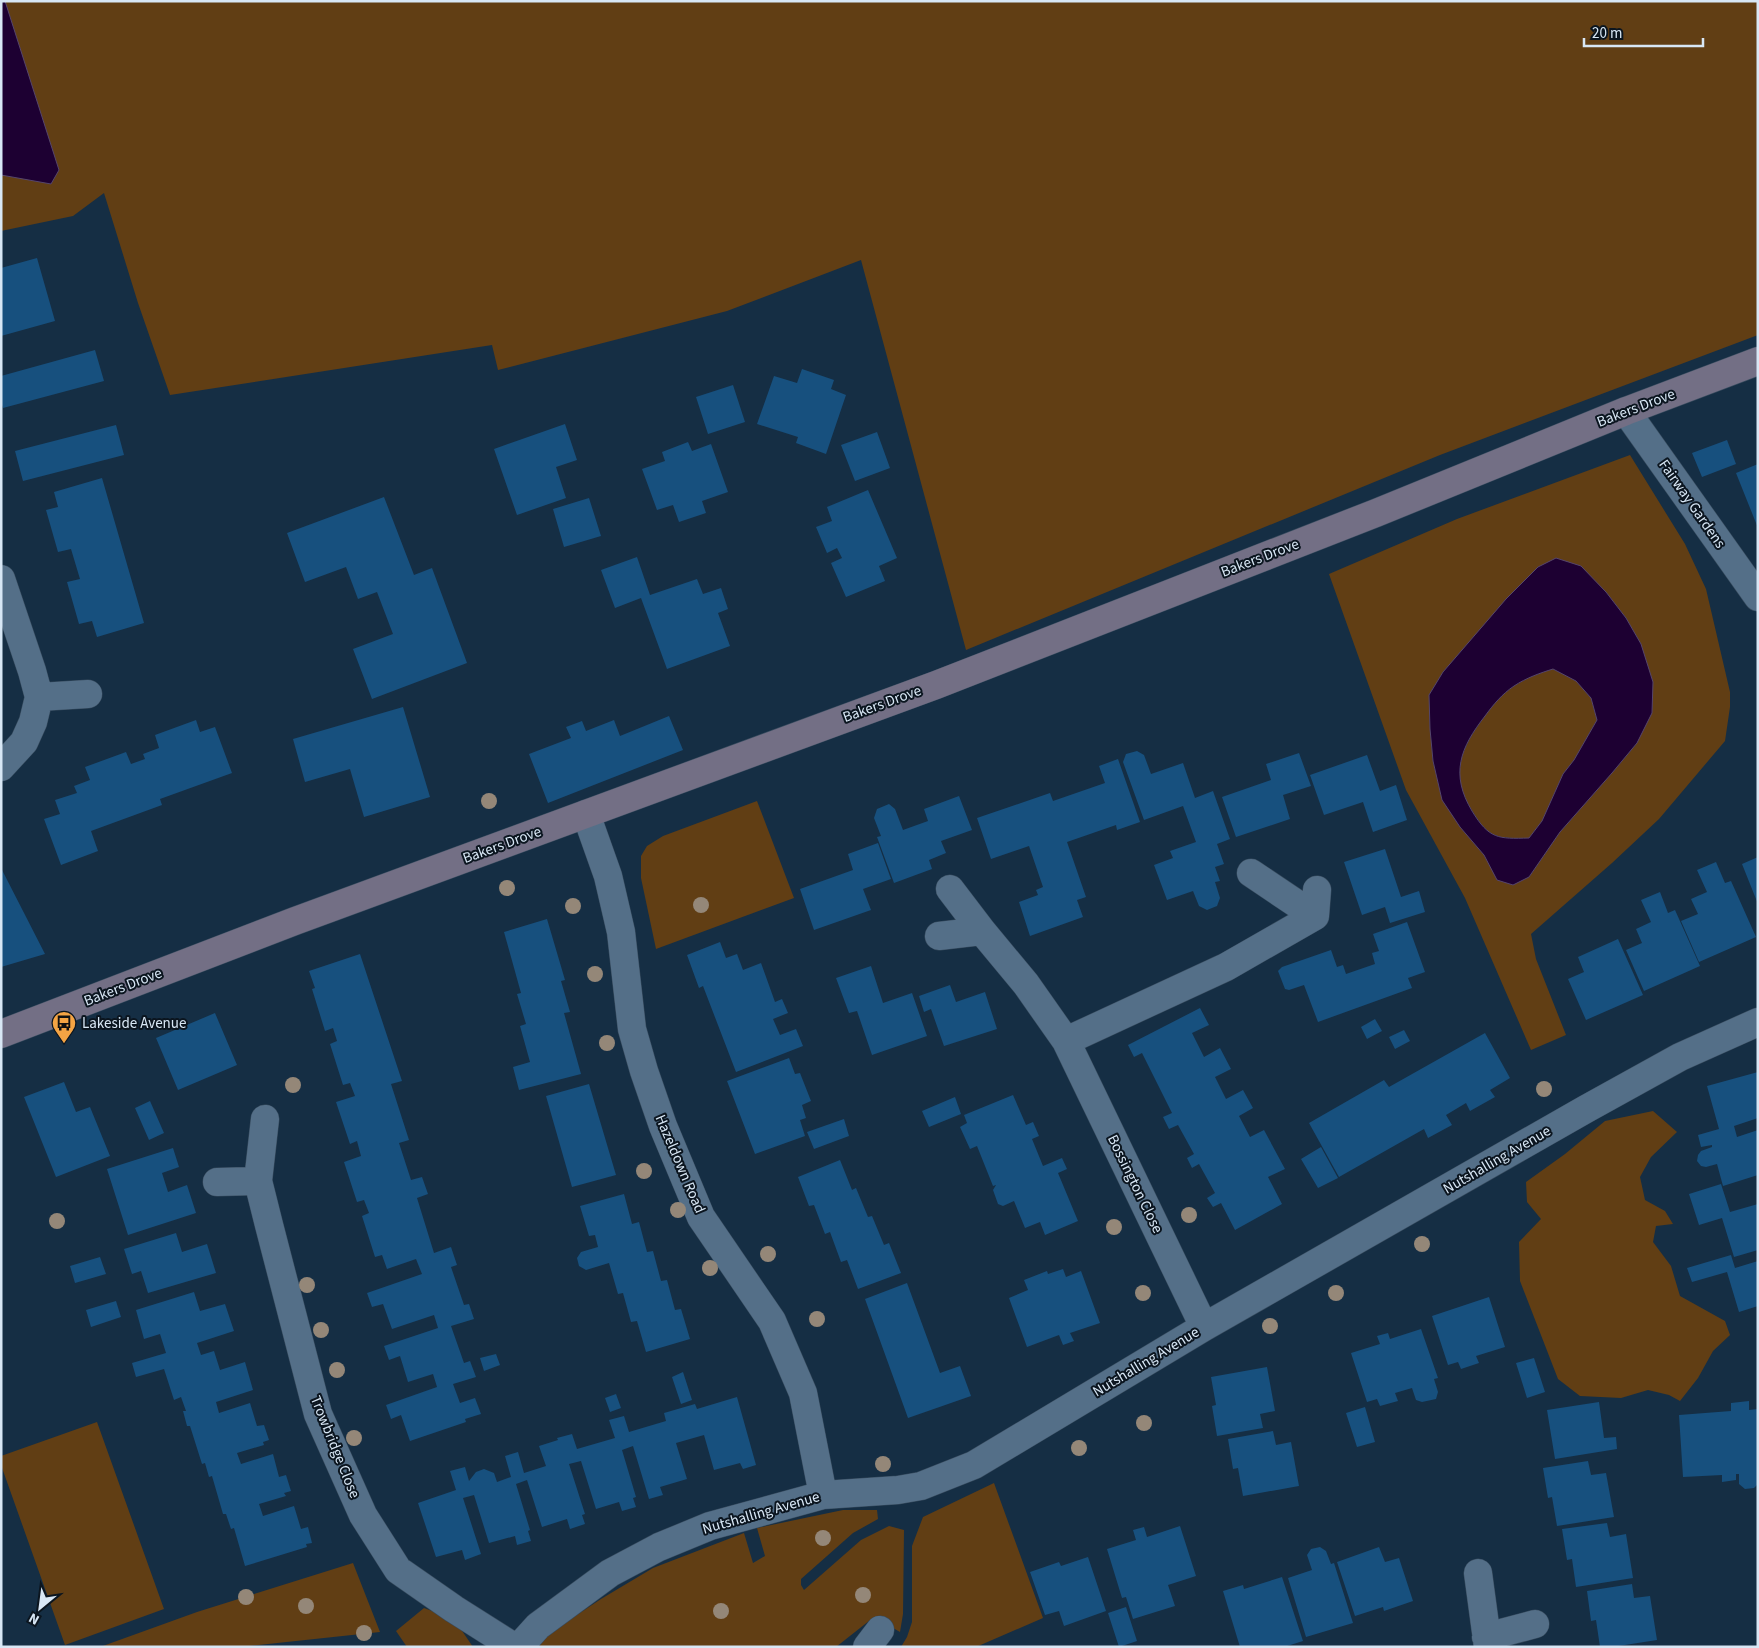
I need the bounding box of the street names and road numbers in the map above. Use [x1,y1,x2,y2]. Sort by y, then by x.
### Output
street label: Bakers Drove [1594,383,1678,433]
street label: Fairway Gardens [1654,455,1730,553]
street label: Bakers Drove [1218,533,1302,583]
street label: Bakers Drove [840,680,924,728]
street label: Bakers Drove [460,821,544,869]
street label: Bakers Drove [81,962,165,1012]
street label: Hazeldown Road [650,1111,710,1217]
street label: Nutshalling Avenue [1439,1121,1555,1199]
street label: Bossington Close [1102,1131,1168,1237]
street label: Nutshalling Avenue [1089,1322,1203,1402]
street label: Trowbridge Close [305,1393,365,1501]
street label: Nutshalling Avenue [700,1486,822,1540]

